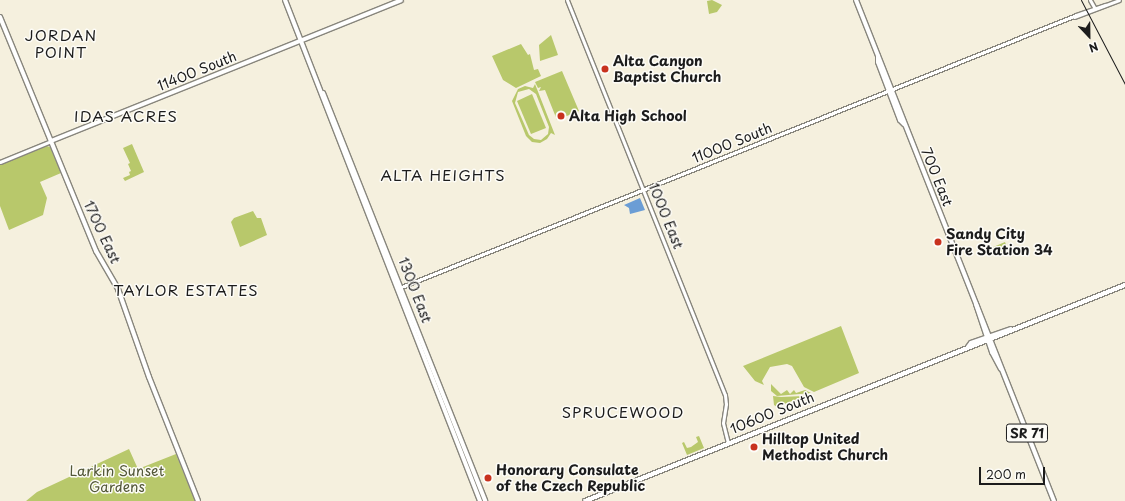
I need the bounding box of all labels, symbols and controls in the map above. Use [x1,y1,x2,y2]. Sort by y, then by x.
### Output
north arrow [1069,16,1109,56]
district label: JORDAN POINT [25,25,97,60]
text: N [1086,38,1101,57]
street label: 11400 South [155,47,239,95]
place label: Alta Canyon Baptist Church [613,53,722,86]
marker: Alta Canyon Baptist Church [600,64,610,74]
district label: IDAS ACRES [74,107,178,125]
place label: Alta High School [569,108,688,124]
marker: Alta High School [556,111,566,121]
street label: 11000 South [689,119,775,167]
street label: 700 East [918,145,956,209]
district label: ALTA HEIGHTS [381,166,505,184]
street label: 1000 East [645,180,687,252]
street label: 1700 East [80,198,124,266]
place label: Sandy City Fire Station 34 [946,226,1054,258]
marker: Sandy City Fire Station 34 [933,237,943,247]
street label: 1300 East [395,255,435,325]
district label: TAYLOR ESTATES [114,281,258,299]
street label: 10600 South [727,388,817,438]
district label: SPRUCEWOOD [561,403,685,421]
road number: SR 71 [1005,422,1049,444]
place label: Hilltop United Methodist Church [762,431,889,464]
marker: Hilltop United Methodist Church [749,442,759,452]
scale bar [981,459,1047,485]
place label: Honorary Consulate of the Czech Republic [496,462,647,494]
park label: Larkin Sunset Gardens [70,463,164,496]
text: 200 m [986,465,1026,483]
marker: Honorary Consulate of the Czech Republic [483,473,493,483]

